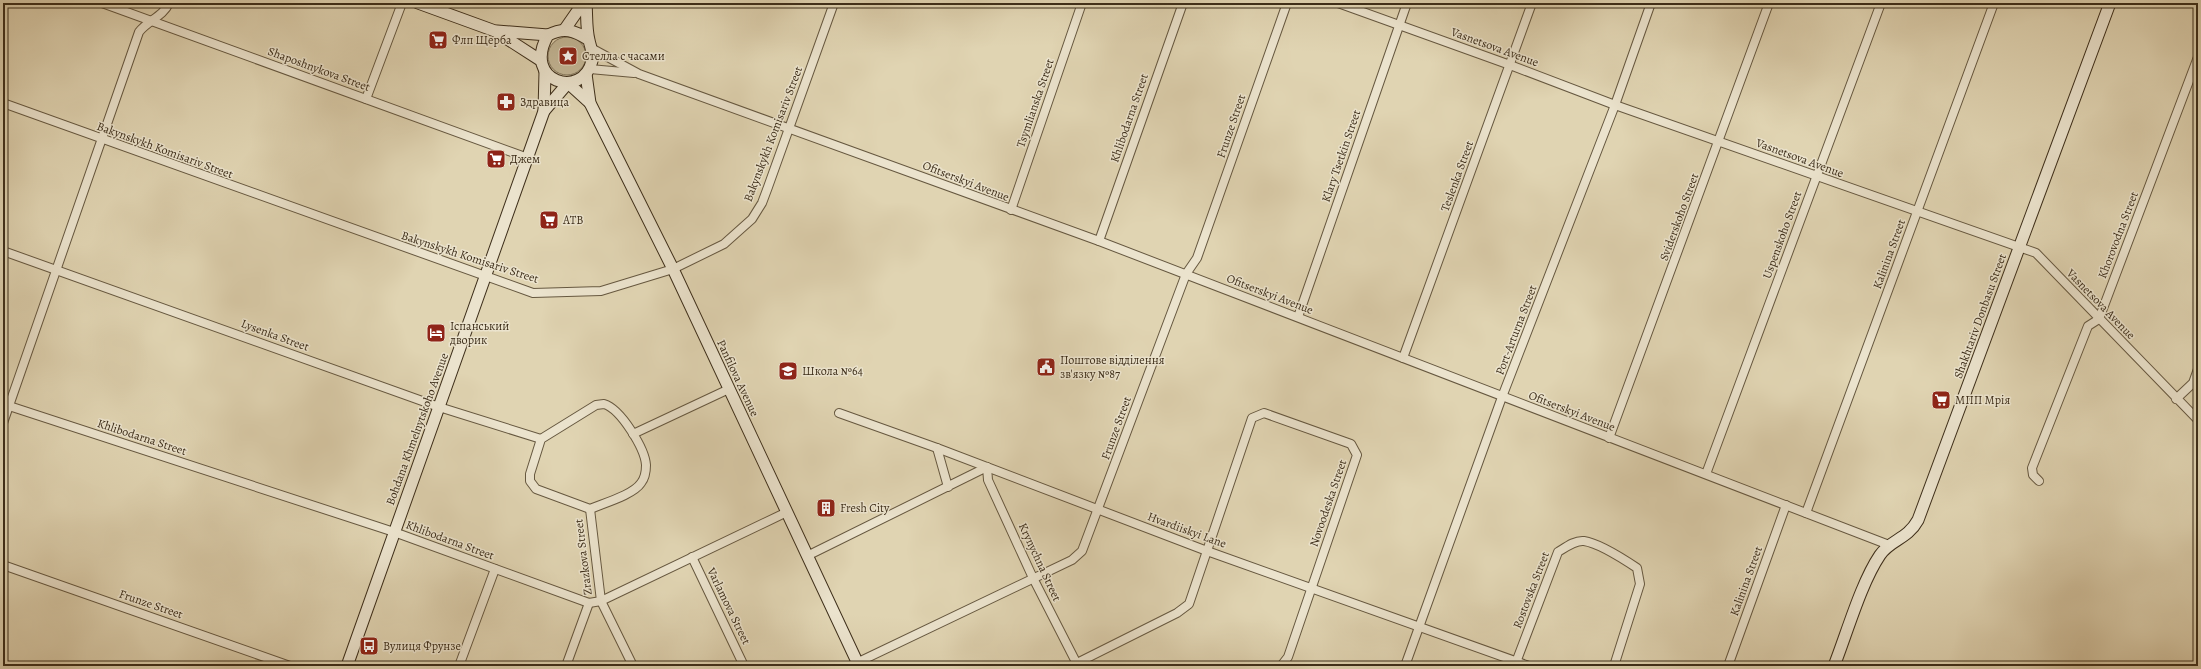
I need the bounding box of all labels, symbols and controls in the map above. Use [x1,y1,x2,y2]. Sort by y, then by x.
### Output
street label: Vasnetsova Avenue [1448,23,1541,70]
supermarket icon: Флп Щерба [427,29,449,51]
place label: Флп Щерба [452,32,512,48]
street label: Shaposhnykova Street [266,43,372,95]
place icon: Стелла с часами [557,45,579,67]
place label: Стелла с часами [582,48,665,64]
street label: Tsymlianska Street [1012,57,1058,149]
street label: Bakynskykh Komisariv Street [740,64,806,204]
street label: Khlibodarna Street [1106,71,1152,165]
pharmacy icon: Здравица [495,91,517,113]
street label: Frunze Street [1213,92,1249,160]
place label: Здравица [520,94,569,110]
street label: Klary Tsetkin Street [1318,108,1364,204]
street label: Bakynskykh Komisariv Street [95,118,235,182]
street label: Vasnetsova Avenue [1753,134,1846,181]
street label: Teslenka Street [1437,138,1477,214]
supermarket icon: Джем [485,148,507,170]
place label: Джем [510,151,540,167]
street label: Ofitserskyi Avenue [920,157,1012,205]
street label: Sviderskoho Street [1656,171,1702,263]
street label: Uspenskoho Street [1759,189,1805,281]
street label: Khorovodna Street [2094,189,2142,281]
supermarket icon: ATB [538,209,560,231]
place label: ATB [562,212,583,228]
street label: Kalinina Street [1869,217,1909,291]
street label: Bakynskykh Komisariv Street [399,227,541,287]
street label: Shakhtariv Donbasu Street [1950,251,2010,381]
street label: Vasnetsova Avenue [2063,265,2139,343]
street label: Ofitserskyi Avenue [1224,270,1316,318]
street label: Port-Arturna Street [1492,283,1541,377]
street label: Lysenka Street [239,315,311,355]
place label: Іспанський дворик [449,318,509,348]
hotel icon: Іспанський дворик [425,322,447,344]
street label: Panfilova Avenue [713,337,763,419]
street label: Bohdana Khmelnytskoho Avenue [382,351,452,507]
place label: Поштове відділення зв'язку №87 [1060,352,1165,382]
public building icon: Поштове відділення зв'язку №87 [1035,356,1057,378]
school or university icon: Школа №64 [777,360,799,382]
place label: Школа №64 [802,363,864,379]
street label: Ofitserskyi Avenue [1526,387,1618,435]
supermarket icon: МПП Мрія [1930,389,1952,411]
place label: МПП Мрія [1955,392,2010,408]
street label: Frunze Street [1097,394,1135,462]
street label: Khlibodarna Street [95,415,189,459]
street label: Novoodeska Street [1306,457,1350,549]
building icon: Fresh City [815,497,837,519]
place label: Fresh City [840,500,890,516]
street label: Hvardiiskyi Lane [1145,508,1229,552]
street label: Khlibodarna Street [404,517,496,563]
street label: Zrazkova Street [570,518,596,596]
street label: Krynychna Street [1015,520,1065,604]
street label: Kalinina Street [1726,544,1766,618]
street label: Rostovska Street [1509,549,1553,631]
street label: Varlamova Street [703,564,754,647]
street label: Frunze Street [117,586,185,622]
bus stop icon: Вулиця Фрунзе [358,635,380,657]
place label: Вулиця Фрунзе [383,638,461,654]

